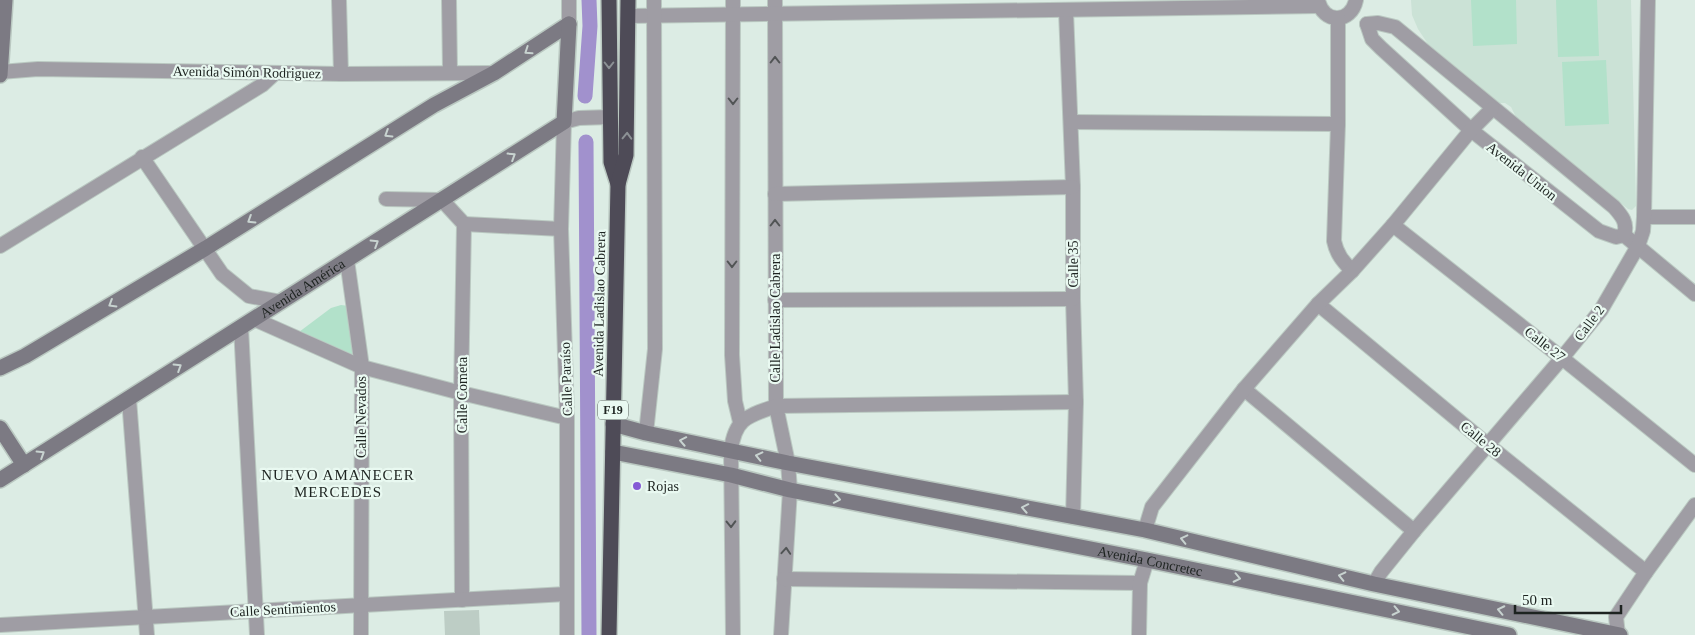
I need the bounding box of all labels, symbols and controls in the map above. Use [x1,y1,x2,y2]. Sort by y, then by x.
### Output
one-way arrow [524,45,534,54]
one-way arrow [770,56,780,64]
one-way arrow [604,62,614,70]
street label: Avenida Simón Rodriguez [173,64,321,81]
one-way arrow [728,98,738,105]
one-way arrow [385,127,394,137]
one-way arrow [621,132,632,140]
street label: Avenida Union [1484,139,1560,203]
one-way arrow [507,152,516,162]
one-way arrow [247,214,256,223]
one-way arrow [770,218,780,226]
street label: Avenida Ladislao Cabrera [591,230,608,377]
one-way arrow [369,239,378,249]
street label: Calle 35 [1066,240,1081,288]
street label: Calle Ladislao Cabrera [768,253,783,383]
street label: Avenida América [257,256,348,321]
one-way arrow [727,260,737,268]
one-way arrow [108,298,117,308]
street label: Calle 2 [1571,303,1607,344]
street label: Calle 27 [1522,324,1568,365]
street label: Calle Paraíso [558,342,575,416]
street label: Calle Cometa [455,356,470,433]
one-way arrow [173,364,182,373]
street label: Calle Nevados [354,376,369,458]
road number: F19 [598,400,628,420]
street label: Calle 28 [1458,419,1504,460]
one-way arrow [679,436,687,446]
one-way arrow [36,451,45,460]
one-way arrow [755,451,764,462]
district label: NUEVO AMANECER MERCEDES [261,467,415,500]
place label: Rojas [647,479,679,494]
marker: Rojas [631,480,643,492]
one-way arrow [833,494,842,504]
one-way arrow [1020,503,1029,513]
one-way arrow [726,520,736,528]
one-way arrow [1180,534,1189,545]
street label: Avenida Concretec [1096,543,1204,579]
one-way arrow [780,547,791,555]
one-way arrow [1338,571,1347,582]
one-way arrow [1233,573,1242,583]
scale bar [1515,582,1621,614]
text: 50 m [1522,592,1553,608]
street label: Calle Sentimientos [230,599,336,620]
one-way arrow [1497,605,1506,616]
one-way arrow [1392,606,1401,616]

